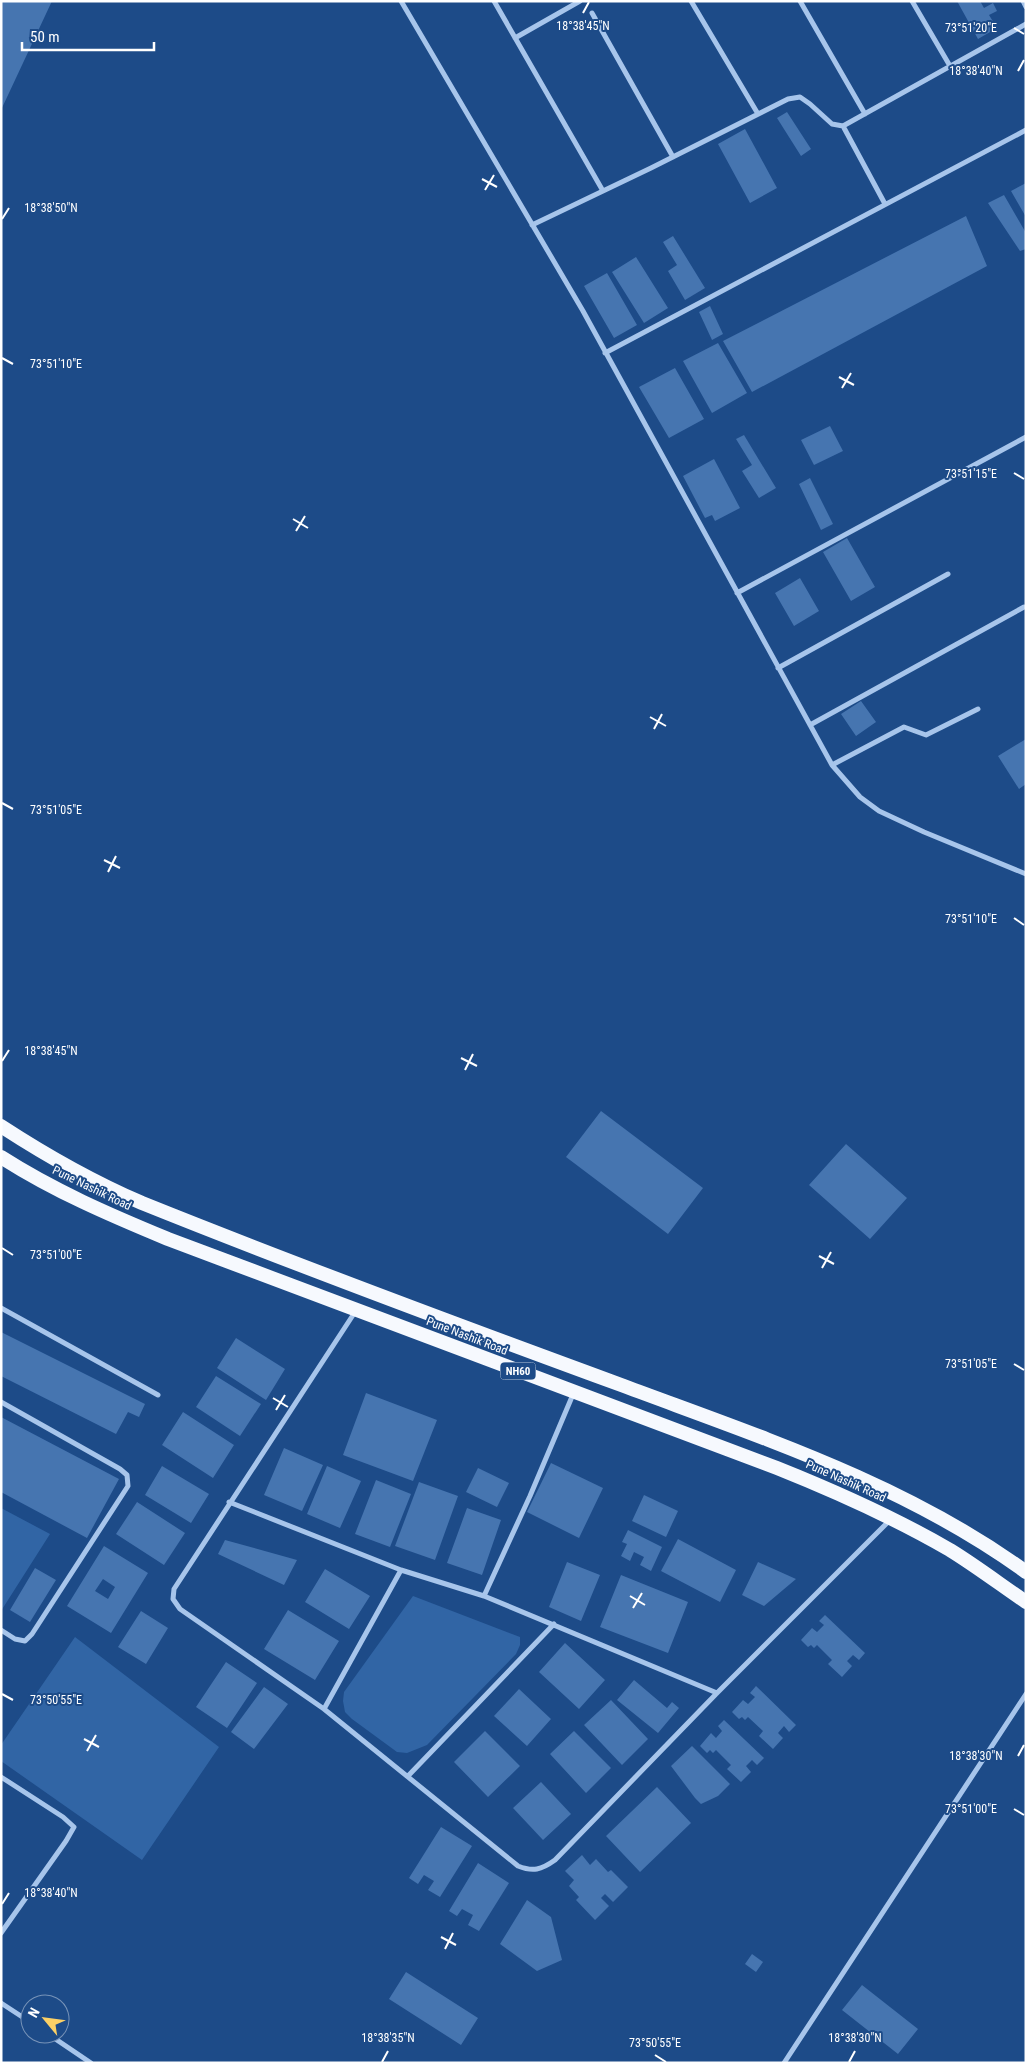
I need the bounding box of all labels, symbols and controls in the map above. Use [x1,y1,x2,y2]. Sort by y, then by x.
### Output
text: 18°38'45"N [556,19,610,33]
scale bar [22,20,155,52]
text: 73°51'20"E [945,21,997,35]
text: 50 m [30,28,60,46]
text: 18°38'40"N [949,64,1003,78]
text: 18°38'50"N [24,201,78,215]
text: 73°51'10"E [30,357,82,371]
text: 73°51'15"E [945,467,997,481]
text: 73°51'05"E [30,803,82,817]
text: 73°51'10"E [945,912,997,926]
text: 18°38'45"N [24,1044,78,1058]
street label: Pune Nashik Road [50,1163,134,1213]
text: 73°51'00"E [30,1248,82,1262]
street label: Pune Nashik Road [424,1314,510,1358]
text: 73°51'05"E [945,1357,997,1371]
road number: NH60 [500,1362,536,1380]
street label: Pune Nashik Road [804,1457,888,1505]
text: 73°50'55"E [30,1693,82,1707]
text: 18°38'30"N [949,1749,1003,1763]
text: 73°51'00"E [945,1802,997,1816]
text: 18°38'40"N [24,1886,78,1900]
north arrow [20,1994,70,2044]
text: N [25,2005,43,2020]
text: 18°38'35"N [361,2031,415,2045]
text: 18°38'30"N [828,2031,882,2045]
text: 73°50'55"E [629,2036,681,2050]

